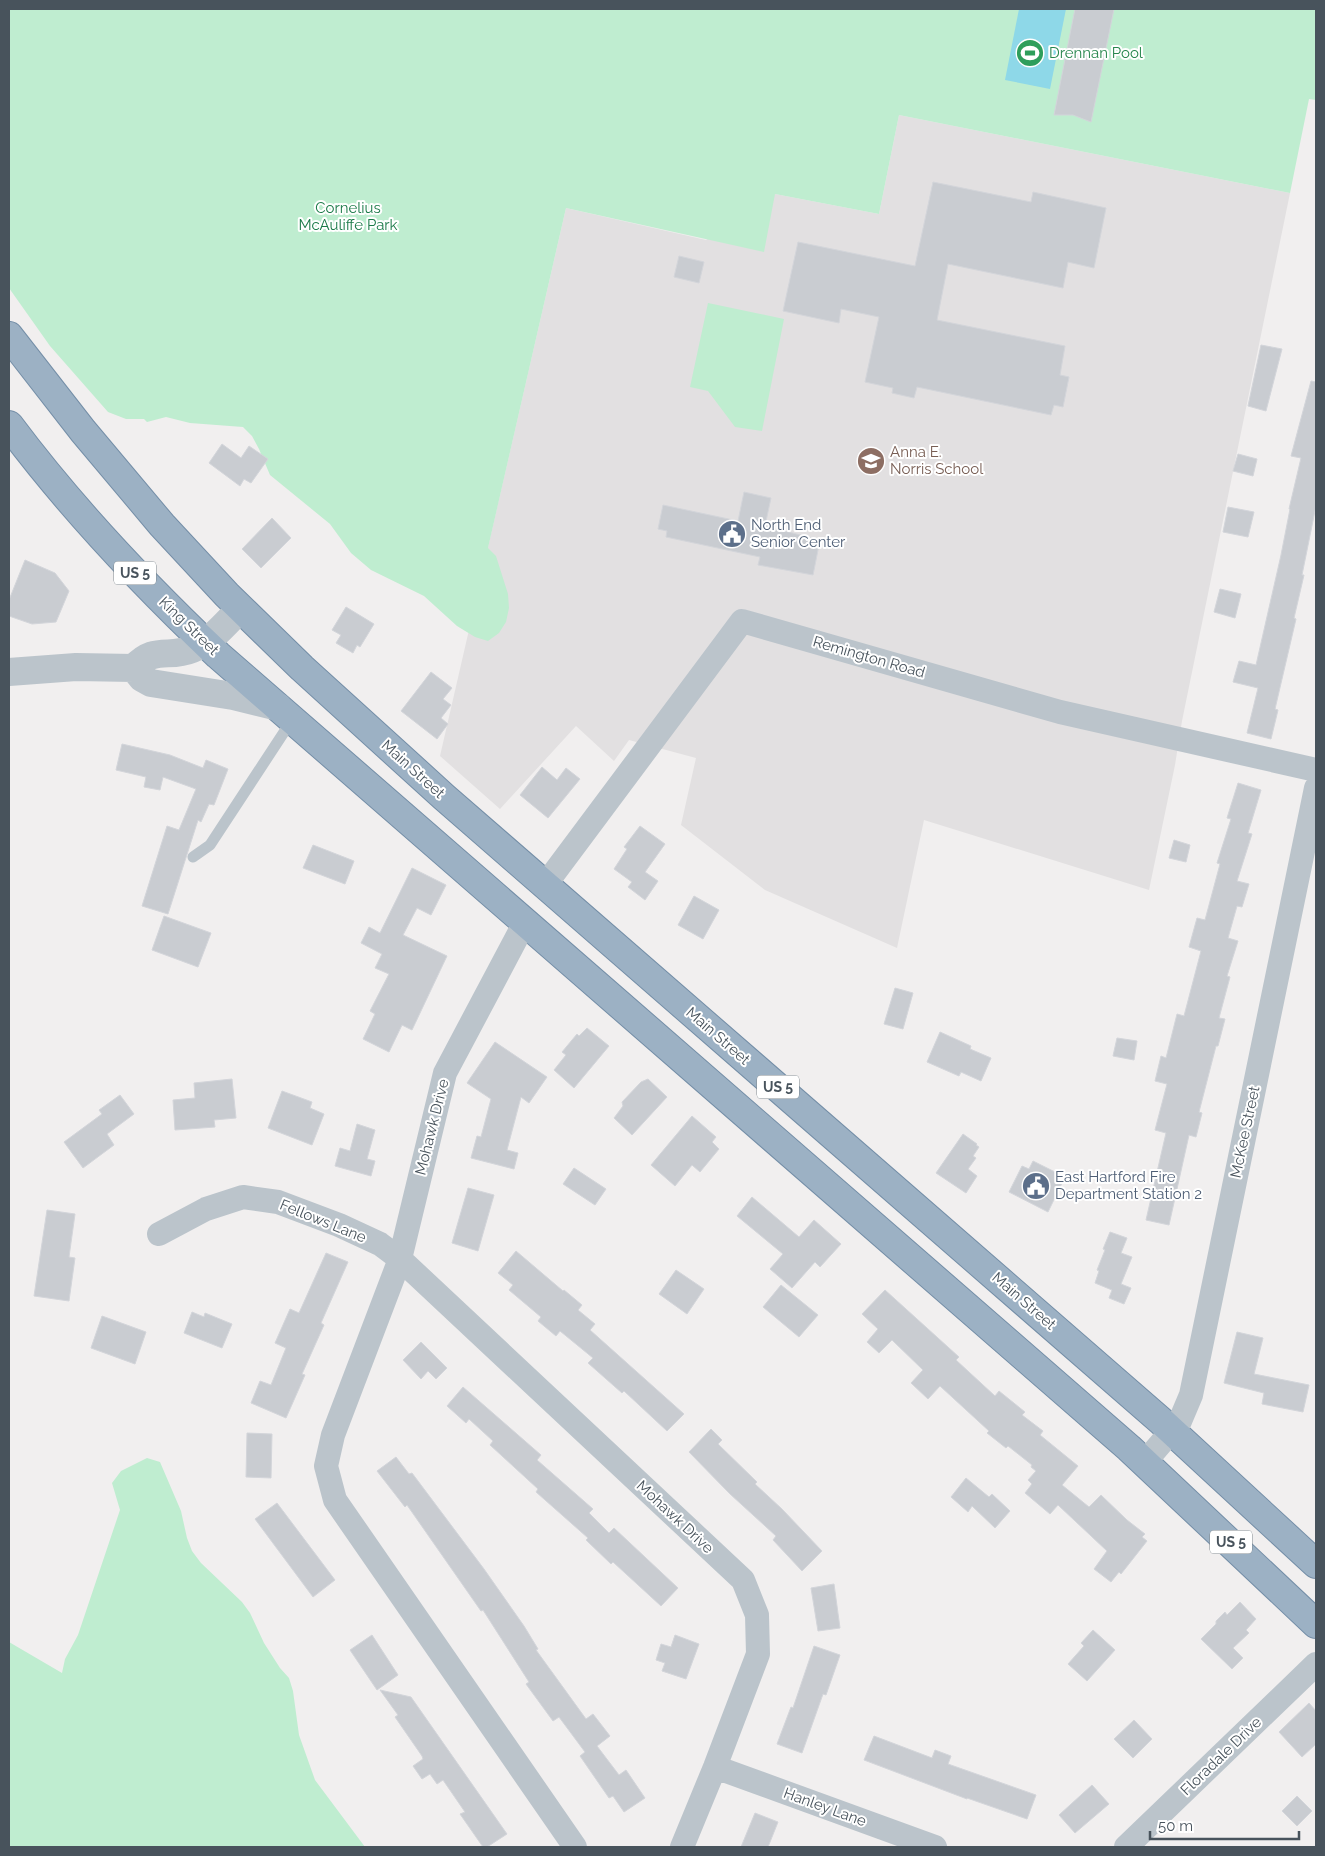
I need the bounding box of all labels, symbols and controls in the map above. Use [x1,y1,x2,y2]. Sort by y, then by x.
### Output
sports icon: Drennan Pool [1015,38,1045,68]
place label: Drennan Pool [1049,44,1144,62]
park label: Cornelius McAuliffe Park [298,199,398,234]
place label: Anna E. Norris School [890,443,984,478]
school or university icon: Anna E. Norris School [856,446,886,476]
place label: North End Senior Center [751,516,846,551]
public building icon: North End Senior Center [717,519,747,549]
road number: US 5 [114,562,156,584]
street label: King Street [155,593,223,659]
street label: Remington Road [811,632,927,682]
street label: Main Street [378,736,448,802]
street label: Main Street [682,1003,754,1069]
road number: US 5 [757,1076,799,1098]
street label: Mohawk Drive [411,1077,453,1177]
street label: McKee Street [1226,1084,1264,1180]
place label: East Hartford Fire Department Station 2 [1055,1168,1202,1203]
public building icon: East Hartford Fire Department Station 2 [1021,1171,1051,1201]
street label: Fellows Lane [277,1196,369,1247]
street label: Main Street [988,1268,1060,1334]
street label: Mohawk Drive [633,1477,717,1557]
road number: US 5 [1210,1530,1252,1554]
street label: Floradale Drive [1177,1713,1265,1799]
street label: Hanley Lane [781,1784,869,1830]
scale bar [1150,1808,1299,1840]
text: 50 m [1158,1817,1193,1835]

